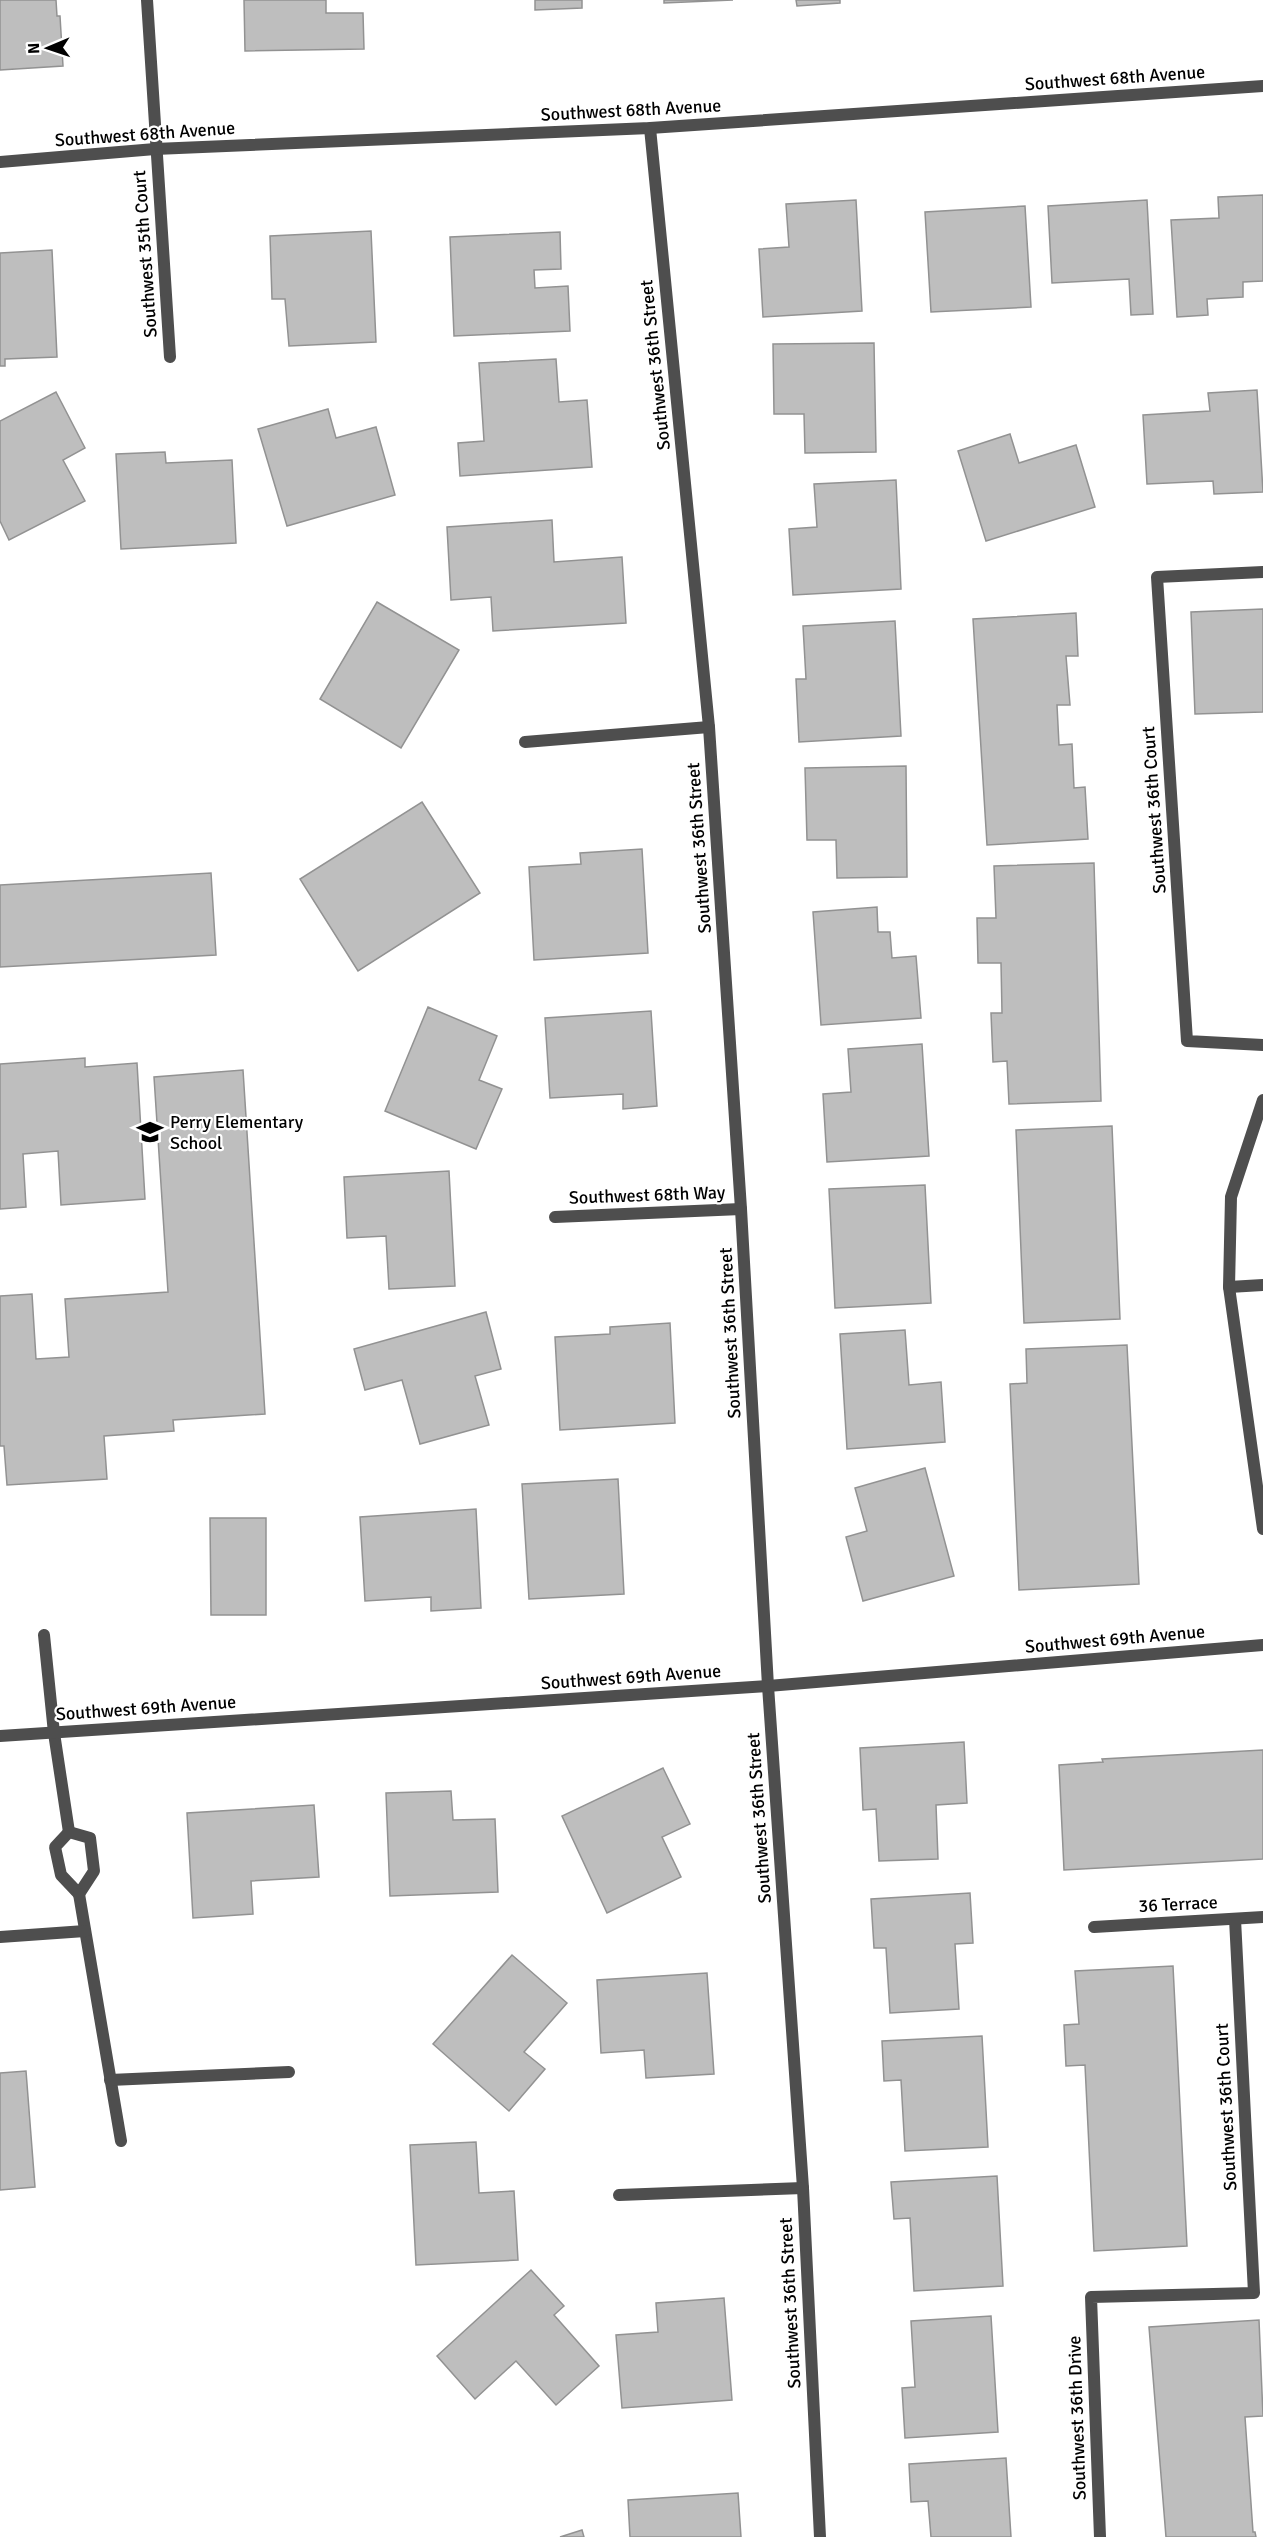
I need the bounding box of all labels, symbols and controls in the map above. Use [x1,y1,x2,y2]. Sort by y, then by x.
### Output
north arrow [18,18,78,78]
text: N [24,43,44,54]
street label: Southwest 68th Avenue [1024,61,1206,95]
street label: Southwest 68th Avenue [540,94,722,126]
street label: Southwest 68th Avenue [54,117,236,151]
street label: Southwest 35th Court [128,170,162,338]
street label: Southwest 36th Street [635,279,675,451]
street label: Southwest 36th Court [1137,726,1171,894]
street label: Southwest 36th Street [682,762,716,934]
place label: Perry Elementary School [170,1111,304,1154]
school or university icon: Perry Elementary School [135,1117,165,1147]
street label: Southwest 68th Way [568,1181,726,1209]
street label: Southwest 36th Street [715,1247,745,1419]
street label: Southwest 69th Avenue [1024,1620,1206,1658]
street label: Southwest 69th Avenue [540,1660,722,1694]
street label: Southwest 69th Avenue [55,1691,237,1725]
street label: Southwest 36th Street [742,1732,776,1904]
street label: 36 Terrace [1138,1891,1218,1917]
street label: Southwest 36th Court [1211,2023,1241,2191]
street label: Southwest 36th Street [775,2217,805,2389]
street label: Southwest 36th Drive [1063,2335,1091,2501]

